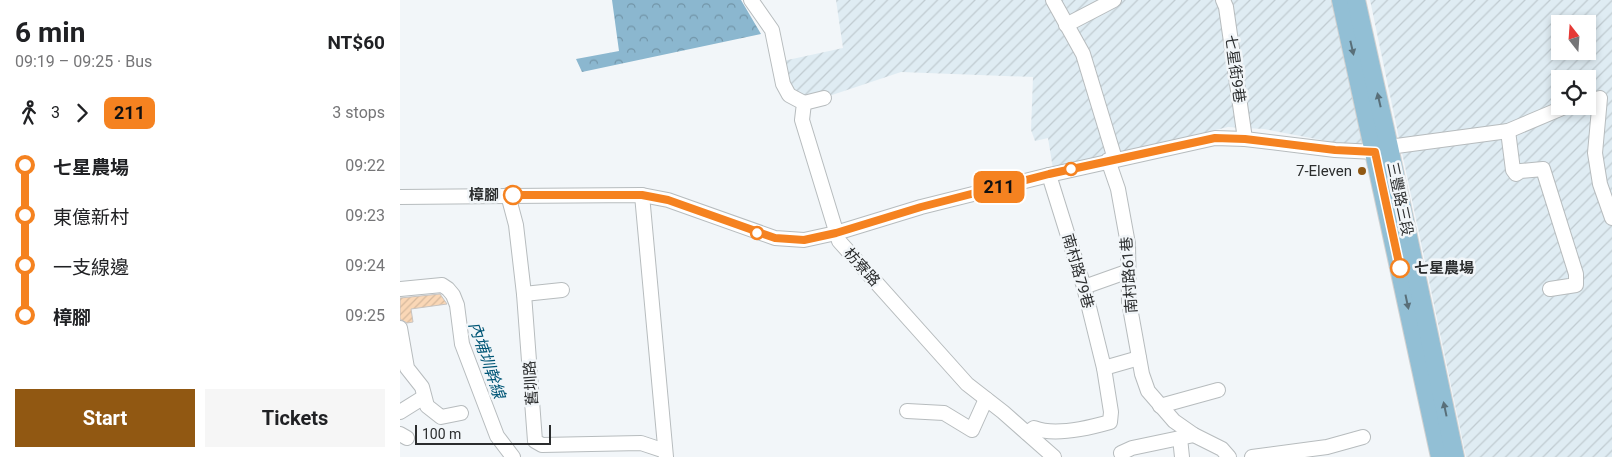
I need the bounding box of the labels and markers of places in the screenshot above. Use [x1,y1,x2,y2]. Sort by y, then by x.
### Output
unlabelled marker [1064,162,1078,176]
place label: 7-Eleven [1296,162,1352,180]
marker: 7-Eleven [1356,165,1368,177]
marker: 樟腳 [503,185,523,205]
place label: 樟腳 [469,186,499,204]
unlabelled marker [750,226,764,240]
marker: 七星農場 [1390,258,1410,278]
place label: 七星農場 [1414,259,1474,277]

